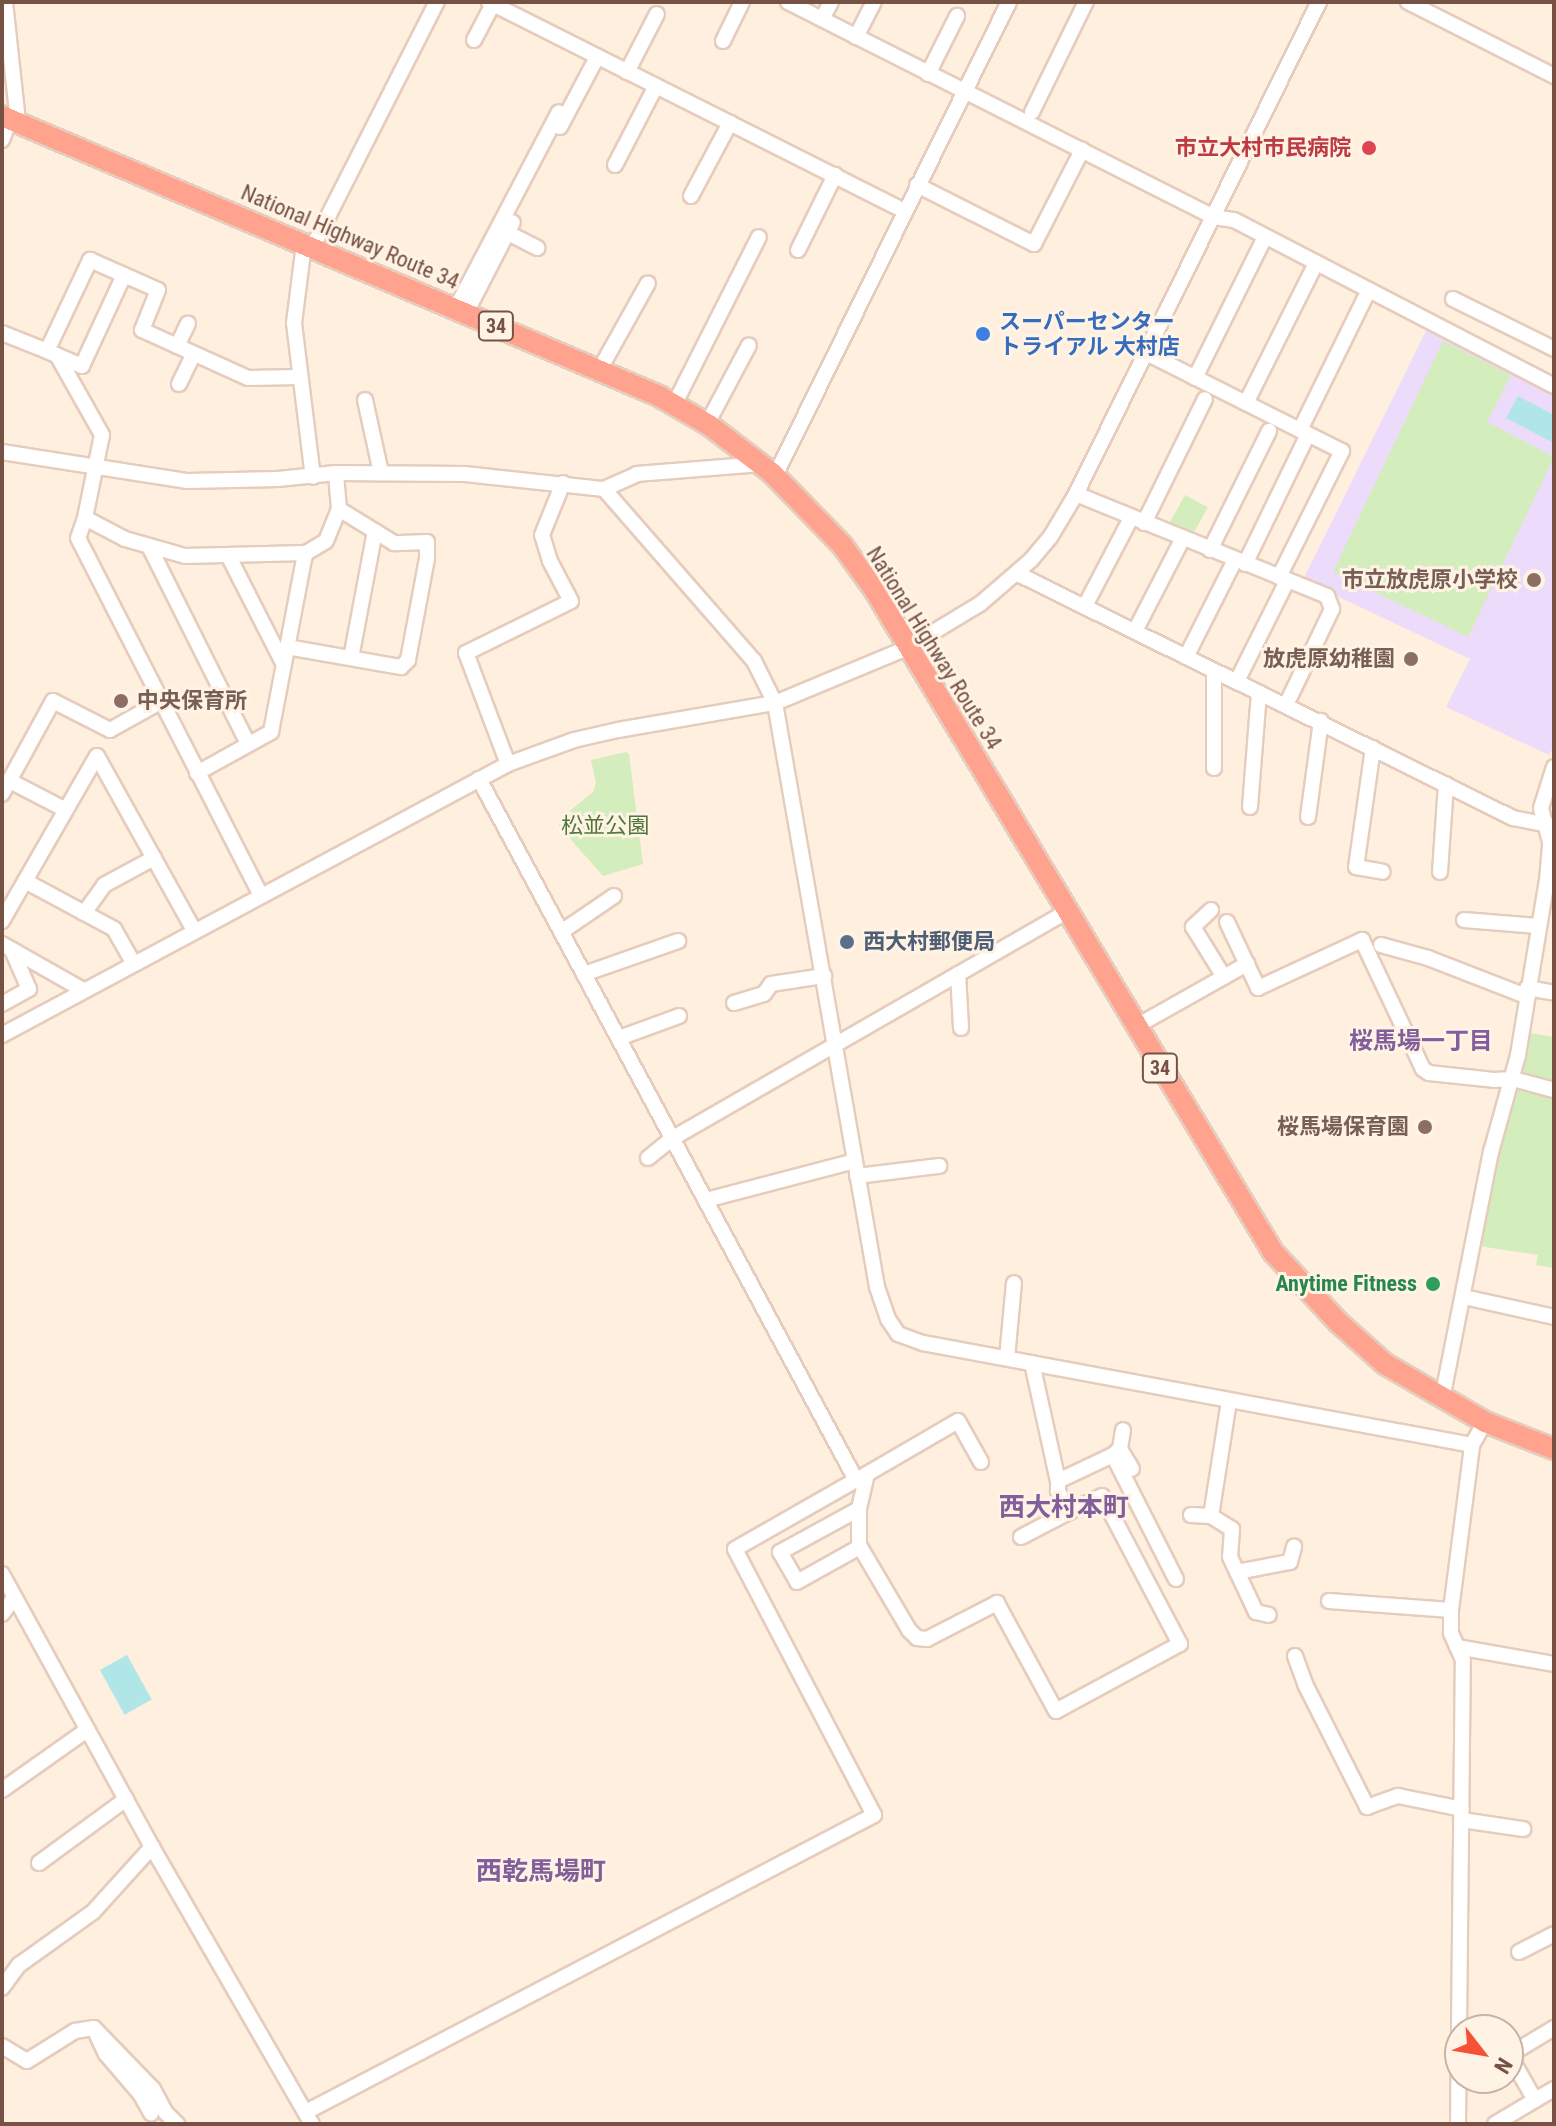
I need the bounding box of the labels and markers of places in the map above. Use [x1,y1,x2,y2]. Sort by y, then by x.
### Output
place label: 市立大村市民病院 [1175,135,1351,161]
marker: 市立大村市民病院 [1358,137,1380,159]
place label: スーパーセンター トライアル 大村店 [999,308,1180,360]
marker: スーパーセンター トライアル 大村店 [974,325,992,343]
place label: 市立放虎原小学校 [1342,567,1518,593]
marker: 市立放虎原小学校 [1525,571,1543,589]
place label: 放虎原幼稚園 [1263,646,1395,672]
marker: 放虎原幼稚園 [1402,650,1420,668]
place label: 中央保育所 [137,688,247,714]
marker: 中央保育所 [112,692,130,710]
place label: 西大村郵便局 [863,929,995,955]
marker: 西大村郵便局 [838,933,856,951]
place label: 桜馬場保育園 [1277,1114,1409,1140]
marker: 桜馬場保育園 [1416,1118,1434,1136]
place label: Anytime Fitness [1275,1271,1417,1297]
marker: Anytime Fitness [1424,1275,1442,1293]

